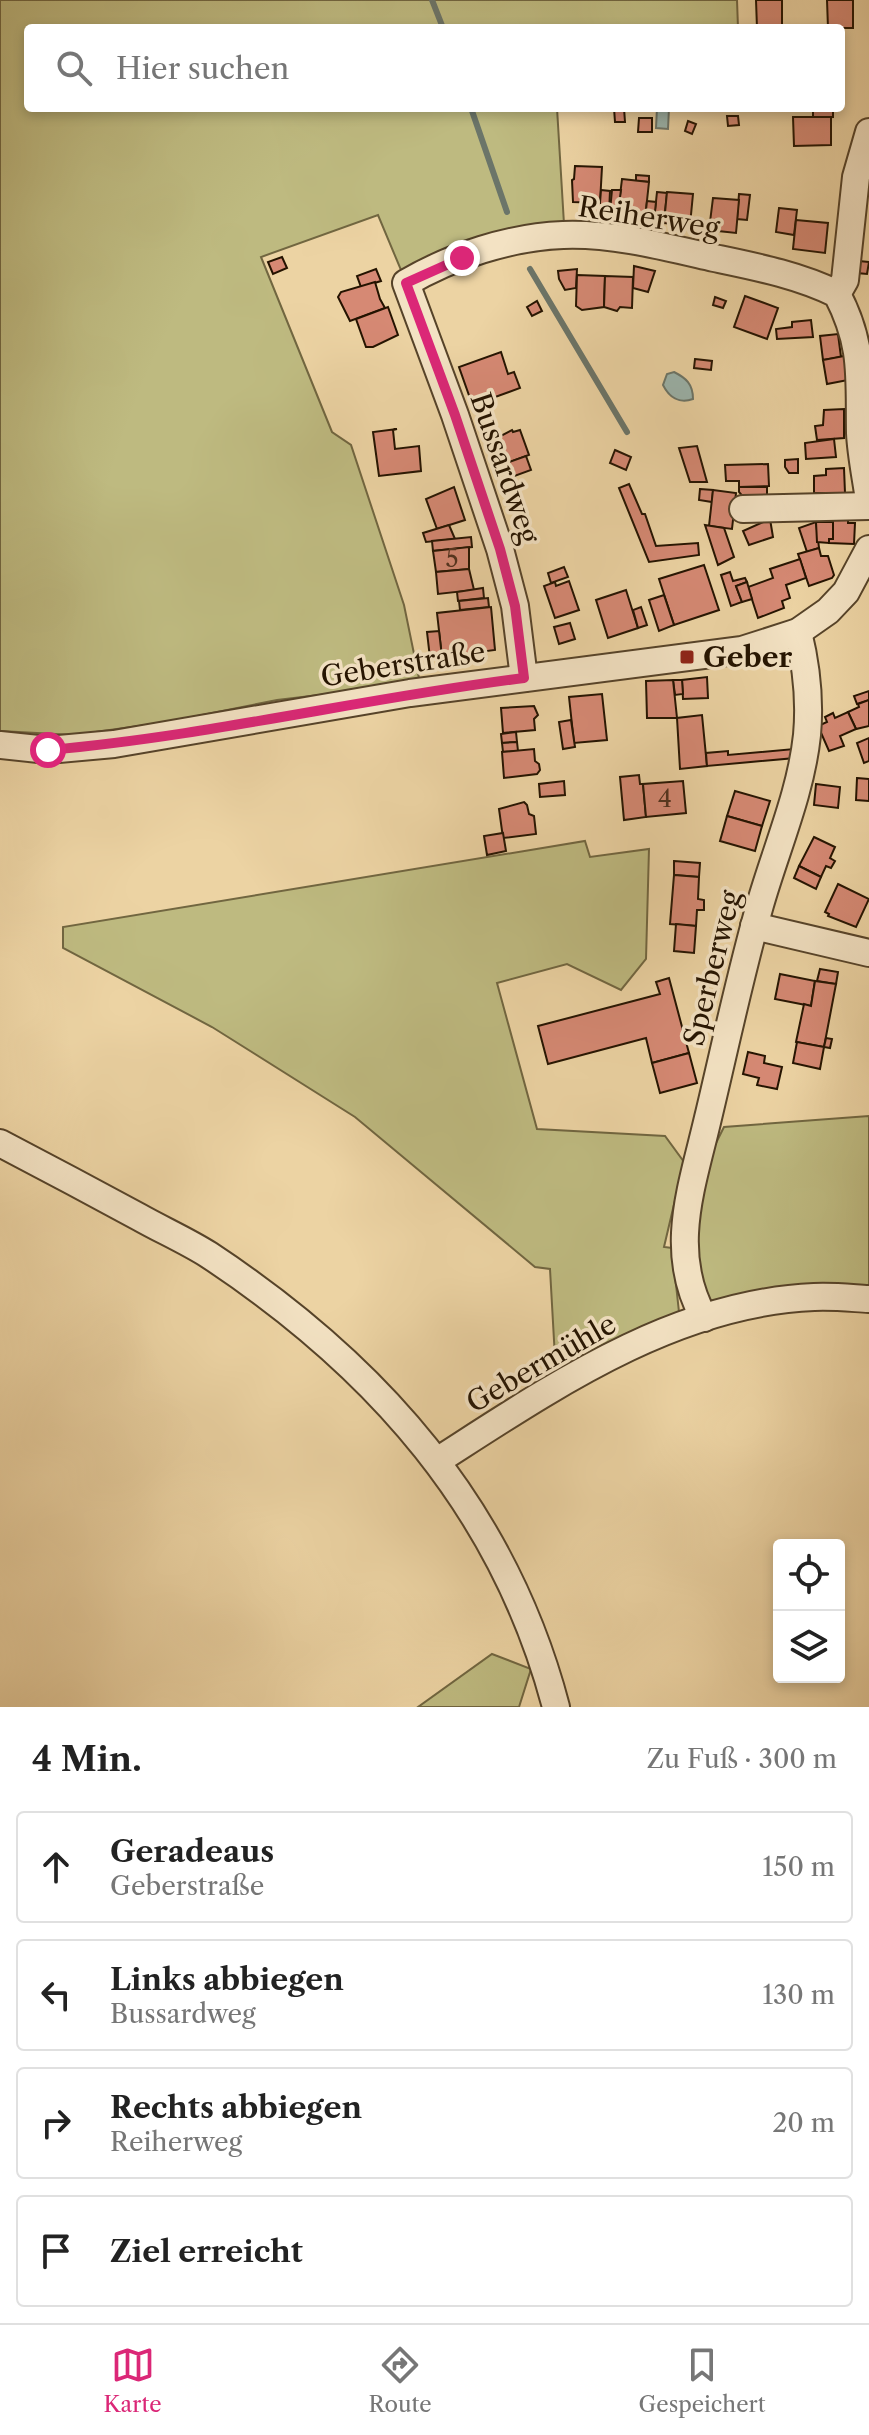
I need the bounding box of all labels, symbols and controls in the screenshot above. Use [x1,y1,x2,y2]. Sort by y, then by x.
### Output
search box [24,24,845,112]
icon: search [52,46,96,90]
text: Hier suchen [116,50,289,87]
street label: Reiherweg [576,189,722,245]
route end [444,240,480,276]
street label: Bussardweg [463,388,547,548]
house number: 5 [445,544,459,573]
street label: Geberstraße [318,634,488,694]
place label: Geber [703,640,792,674]
marker: Geber [678,648,696,666]
route start [30,732,66,768]
house number: 4 [658,784,672,813]
street label: Sperberweg [676,887,748,1049]
street label: Gebermühle [460,1307,622,1419]
map controls [773,1539,845,1683]
button: locate [773,1539,845,1611]
button: layers [773,1611,845,1683]
text: 4 Min. [32,1738,142,1780]
text: Zu Fuß · 300 m [647,1743,837,1775]
text: Geradeaus [110,1833,274,1870]
icon: ahead [34,1845,78,1889]
text: 150 m [762,1851,835,1883]
text: Geberstraße [110,1870,264,1902]
text: Links abbiegen [110,1961,344,1998]
icon: left [34,1973,78,2017]
text: 130 m [762,1979,835,2011]
text: Bussardweg [110,1998,256,2030]
text: Rechts abbiegen [110,2089,362,2126]
icon: right [34,2101,78,2145]
text: 20 m [772,2107,835,2139]
text: Reiherweg [110,2126,242,2158]
icon: arrive [34,2229,78,2273]
text: Ziel erreicht [110,2233,303,2270]
tab: Karte [103,2343,162,2418]
tab: Route [369,2343,432,2418]
tab: Gespeichert [639,2343,766,2418]

